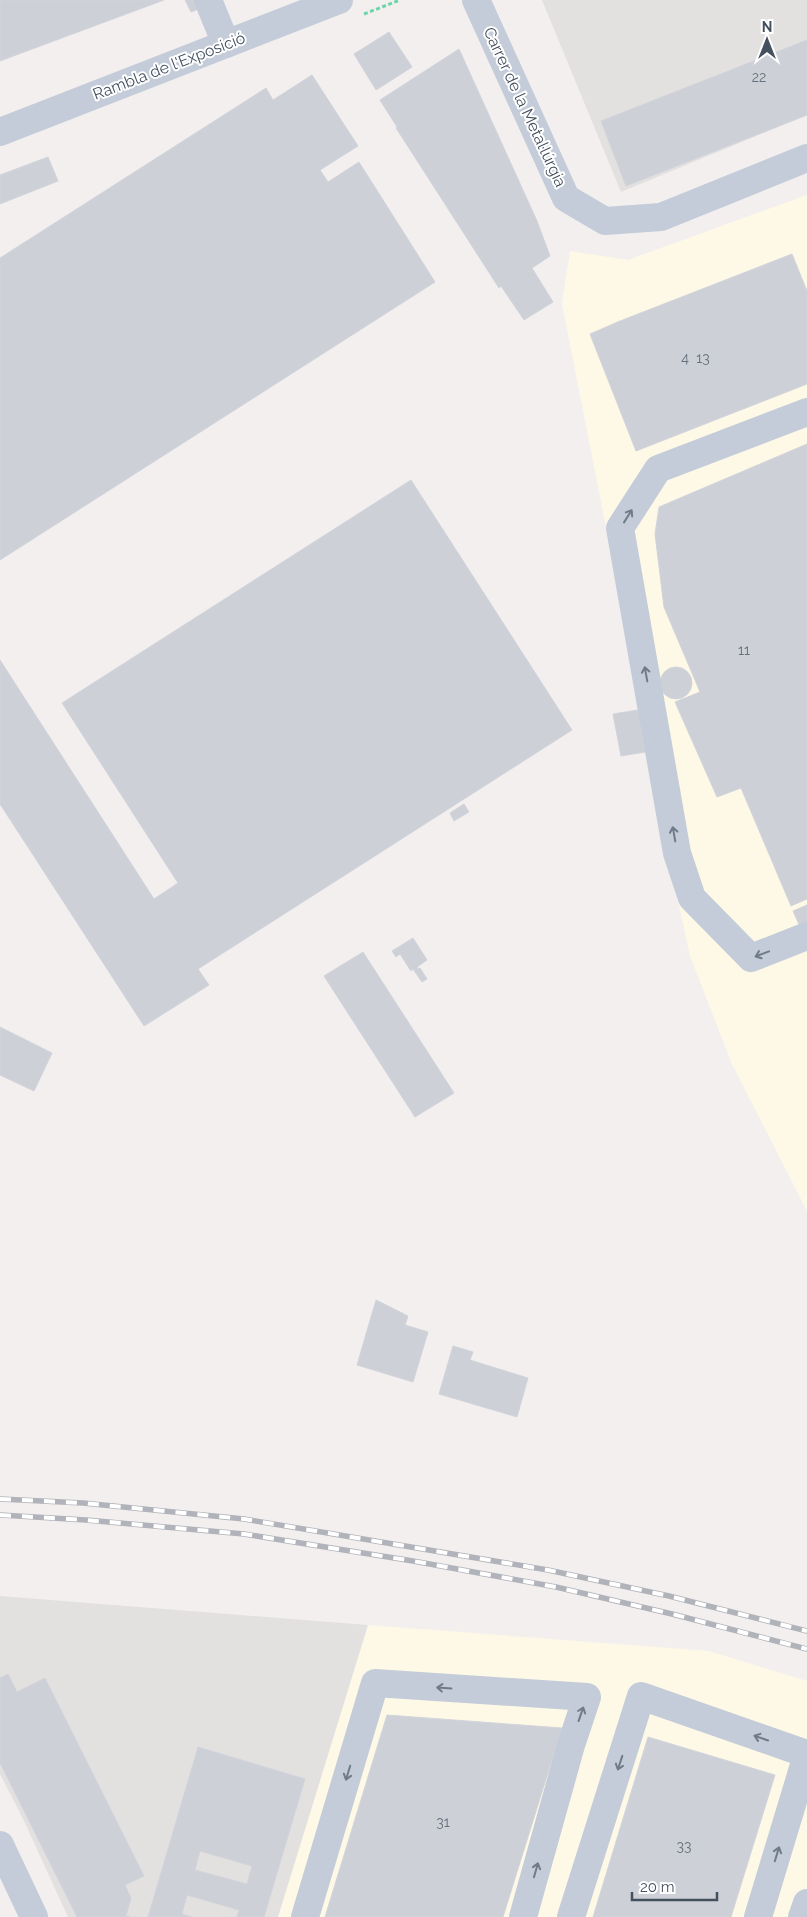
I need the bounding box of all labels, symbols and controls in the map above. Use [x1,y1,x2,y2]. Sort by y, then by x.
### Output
north arrow [742,15,792,65]
text: N [762,19,772,35]
street label: Carrer de la Metal·lúrgia [480,24,570,190]
street label: Rambla de l'Exposició [90,28,248,104]
house number: 22 [752,69,766,85]
house number: 4 [681,350,689,366]
house number: 13 [696,350,710,366]
one-way arrow [624,509,634,523]
house number: 11 [738,642,750,658]
one-way arrow [641,666,651,682]
one-way arrow [669,826,679,842]
one-way arrow [754,950,770,959]
one-way arrow [436,1683,452,1692]
one-way arrow [577,1707,586,1722]
one-way arrow [753,1732,769,1742]
one-way arrow [614,1755,624,1771]
one-way arrow [342,1764,352,1780]
house number: 31 [436,1814,450,1830]
house number: 33 [677,1838,691,1854]
one-way arrow [773,1846,783,1862]
one-way arrow [531,1862,541,1878]
scale bar [632,1870,717,1902]
text: 20 m [640,1878,675,1896]

